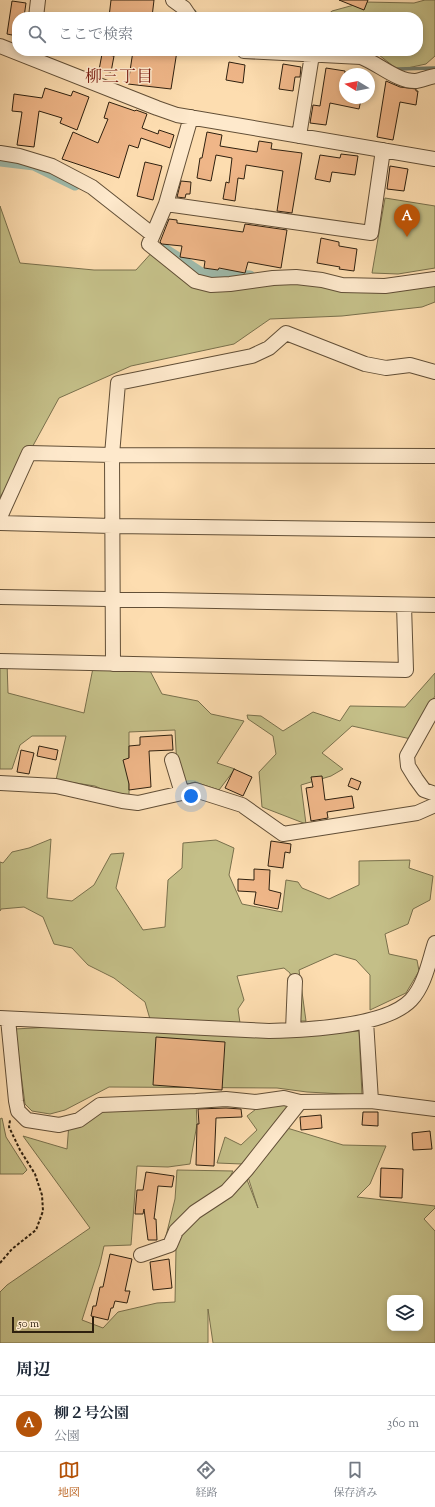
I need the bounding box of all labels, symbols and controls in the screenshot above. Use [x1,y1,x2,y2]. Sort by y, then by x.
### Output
search box [12,12,423,56]
icon: search [26,23,48,45]
text: ここで検索 [58,25,133,46]
district label: 柳三丁目 [85,66,153,90]
north arrow [339,68,375,104]
pin: A [394,204,420,237]
your location [181,786,201,806]
map controls [387,1295,423,1331]
button: layers [387,1295,423,1331]
scale bar [12,1315,94,1334]
text: 50 m [18,1316,39,1332]
text: 周辺 [16,1359,50,1383]
text: 柳２号公園 [54,1404,129,1425]
text: A [24,1415,34,1433]
text: 360 m [387,1415,419,1433]
text: 公園 [54,1428,80,1446]
tab: 地図 [58,1459,80,1501]
tab: 経路 [195,1459,217,1501]
tab: 保存済み [333,1459,377,1501]

